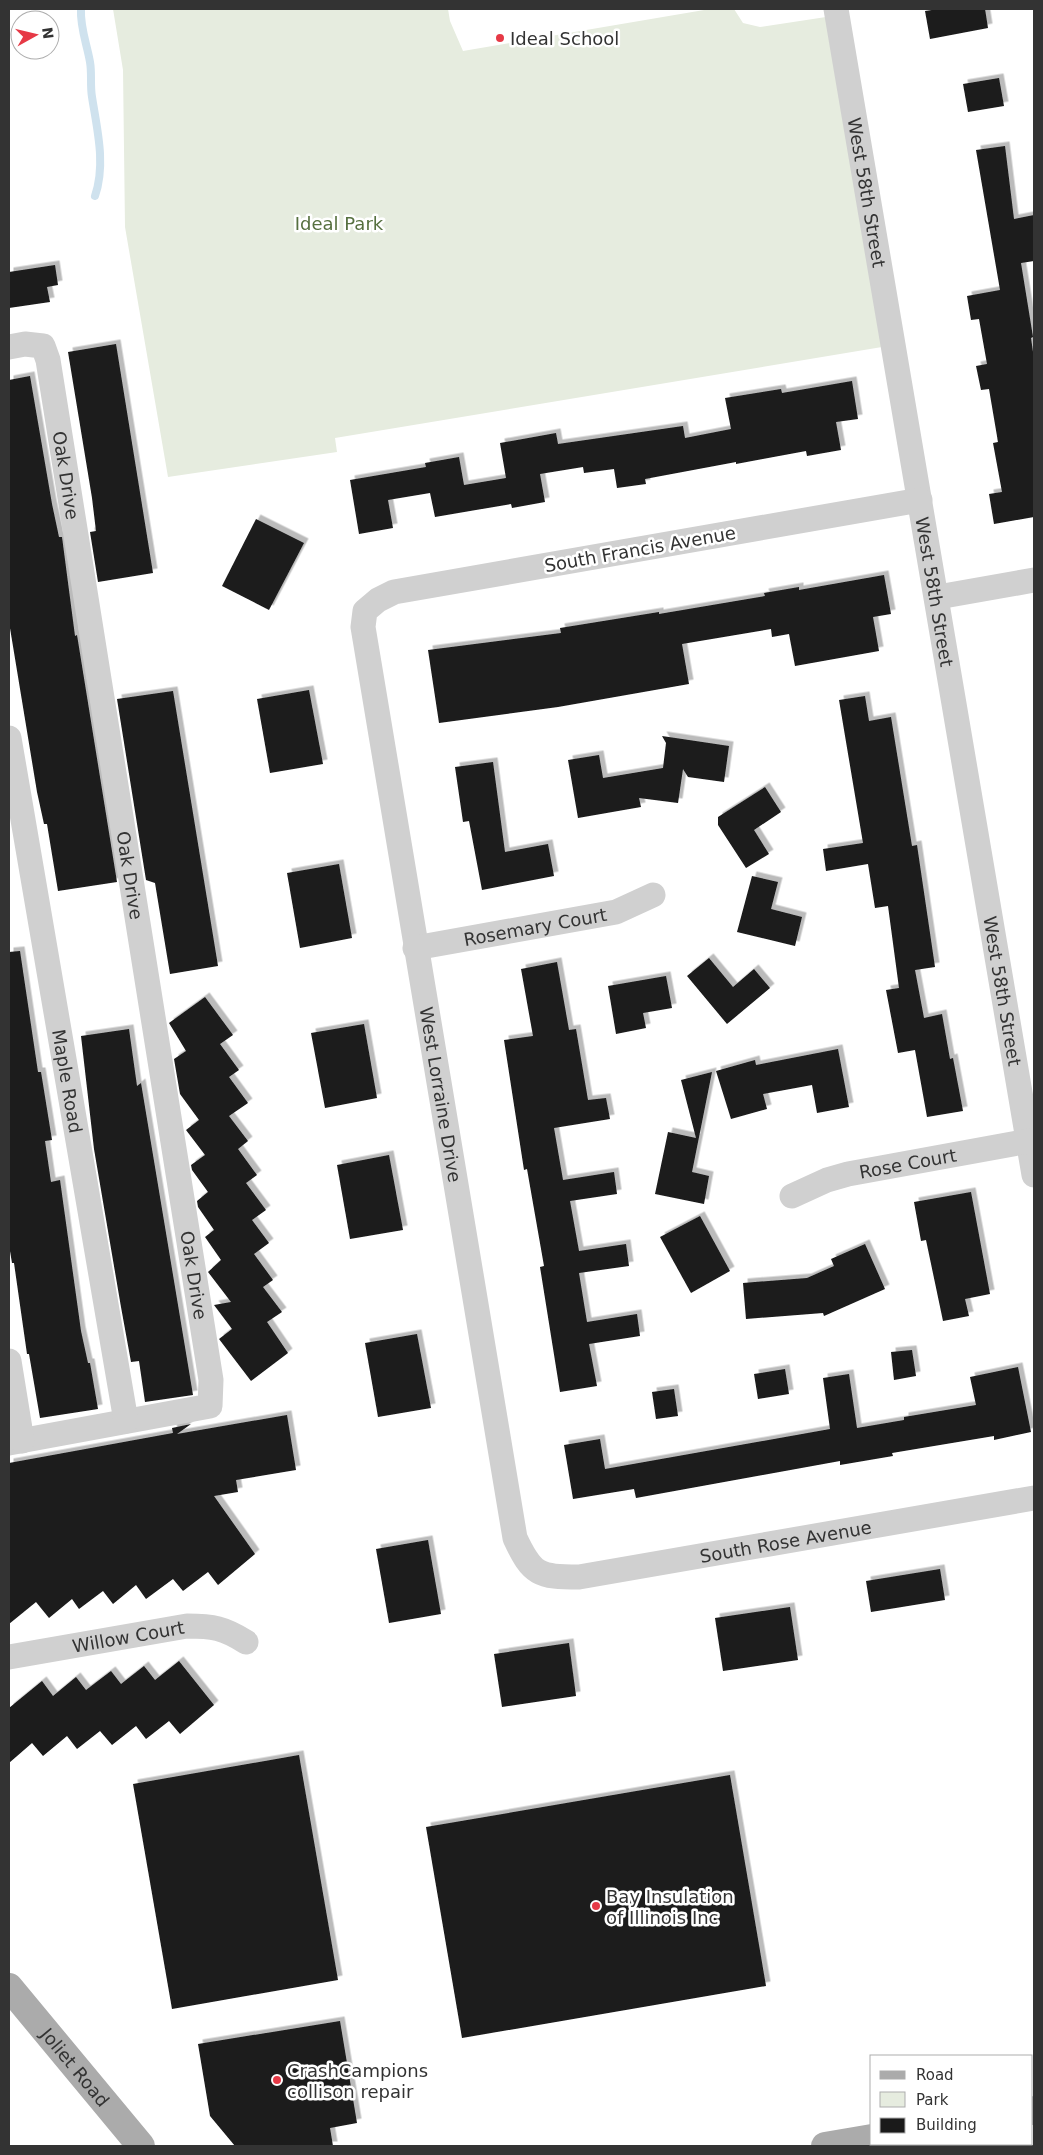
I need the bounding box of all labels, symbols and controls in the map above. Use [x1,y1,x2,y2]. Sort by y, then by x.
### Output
north arrow [10,10,60,60]
text: N [39,26,57,40]
place label: Ideal School [510,28,619,49]
marker: Ideal School [494,32,506,44]
street label: West 58th Street [844,116,890,269]
park label: Ideal Park [295,213,384,234]
street label: Oak Drive [49,429,84,521]
street label: West 58th Street [912,515,958,668]
street label: South Francis Avenue [543,522,737,576]
street label: Oak Drive [113,829,148,921]
street label: Rosemary Court [462,903,608,950]
street label: West 58th Street [980,914,1026,1068]
street label: West Lorraine Drive [416,1005,466,1184]
street label: Maple Road [49,1027,87,1135]
street label: Rose Court [857,1144,958,1182]
street label: Oak Drive [177,1229,212,1321]
street label: South Rose Avenue [698,1516,873,1566]
street label: Willow Court [71,1616,186,1656]
place label: Bay Insulation of Illinois Inc [606,1886,734,1928]
marker: Bay Insulation of Illinois Inc [590,1900,602,1912]
street label: Joliet Road [36,2023,114,2110]
legend [870,2055,1033,2145]
place label: CrashCampions collison repair [287,2060,428,2102]
text: Road [916,2066,954,2084]
marker: CrashCampions collison repair [271,2074,283,2086]
text: Park [916,2091,949,2109]
text: Building [916,2116,977,2134]

